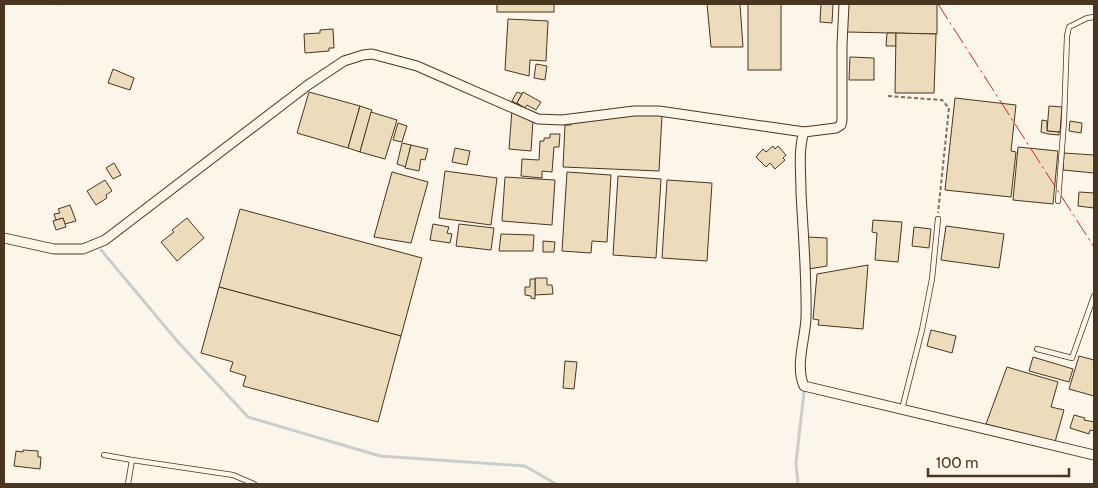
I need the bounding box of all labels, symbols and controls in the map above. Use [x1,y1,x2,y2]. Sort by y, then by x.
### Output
scale bar [928,446,1069,478]
text: 100 m [936,454,978,472]

